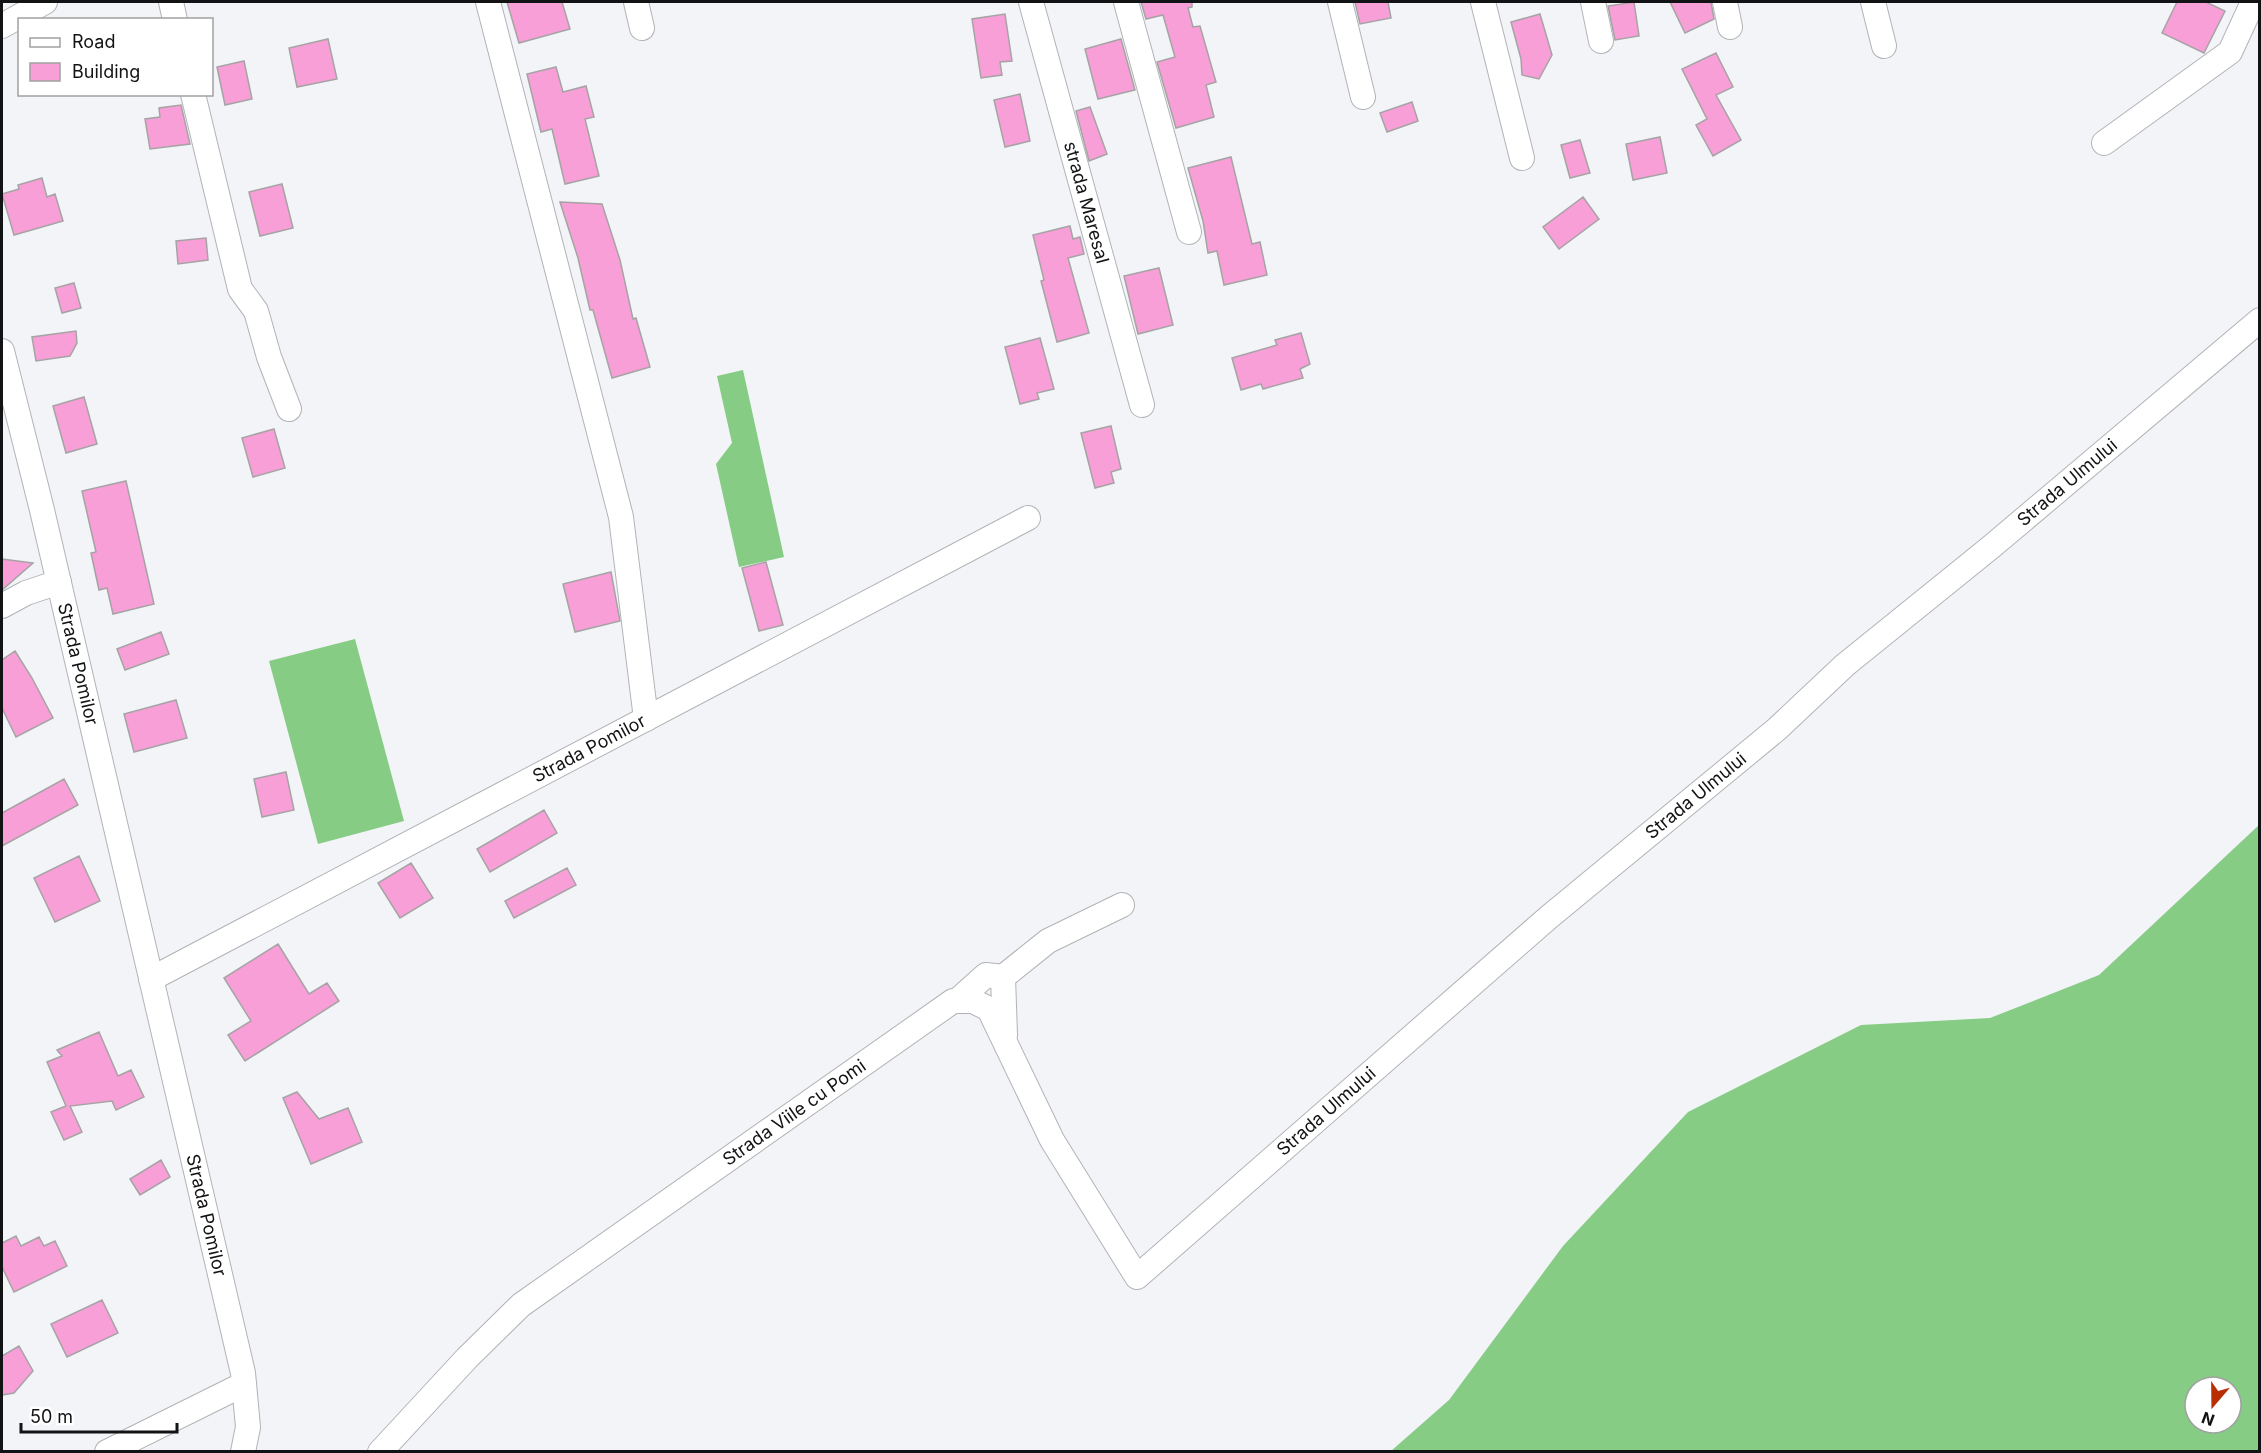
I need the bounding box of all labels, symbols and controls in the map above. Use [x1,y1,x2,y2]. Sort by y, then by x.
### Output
legend [18,18,213,96]
text: Road [72,31,115,52]
text: Building [72,61,140,82]
street label: strada Maresal [1060,139,1114,266]
street label: Strada Ulmului [2013,434,2121,530]
street label: Strada Pomilor [54,601,103,727]
street label: Strada Pomilor [529,710,649,787]
street label: Strada Ulmului [1641,748,1750,843]
street label: Strada Viile cu Pomi [719,1055,870,1170]
street label: Strada Ulmului [1272,1062,1380,1160]
street label: Strada Pomilor [182,1152,231,1278]
north arrow [2183,1375,2243,1435]
scale bar [21,1396,177,1434]
text: 50 m [30,1406,73,1427]
text: N [2199,1408,2217,1431]

